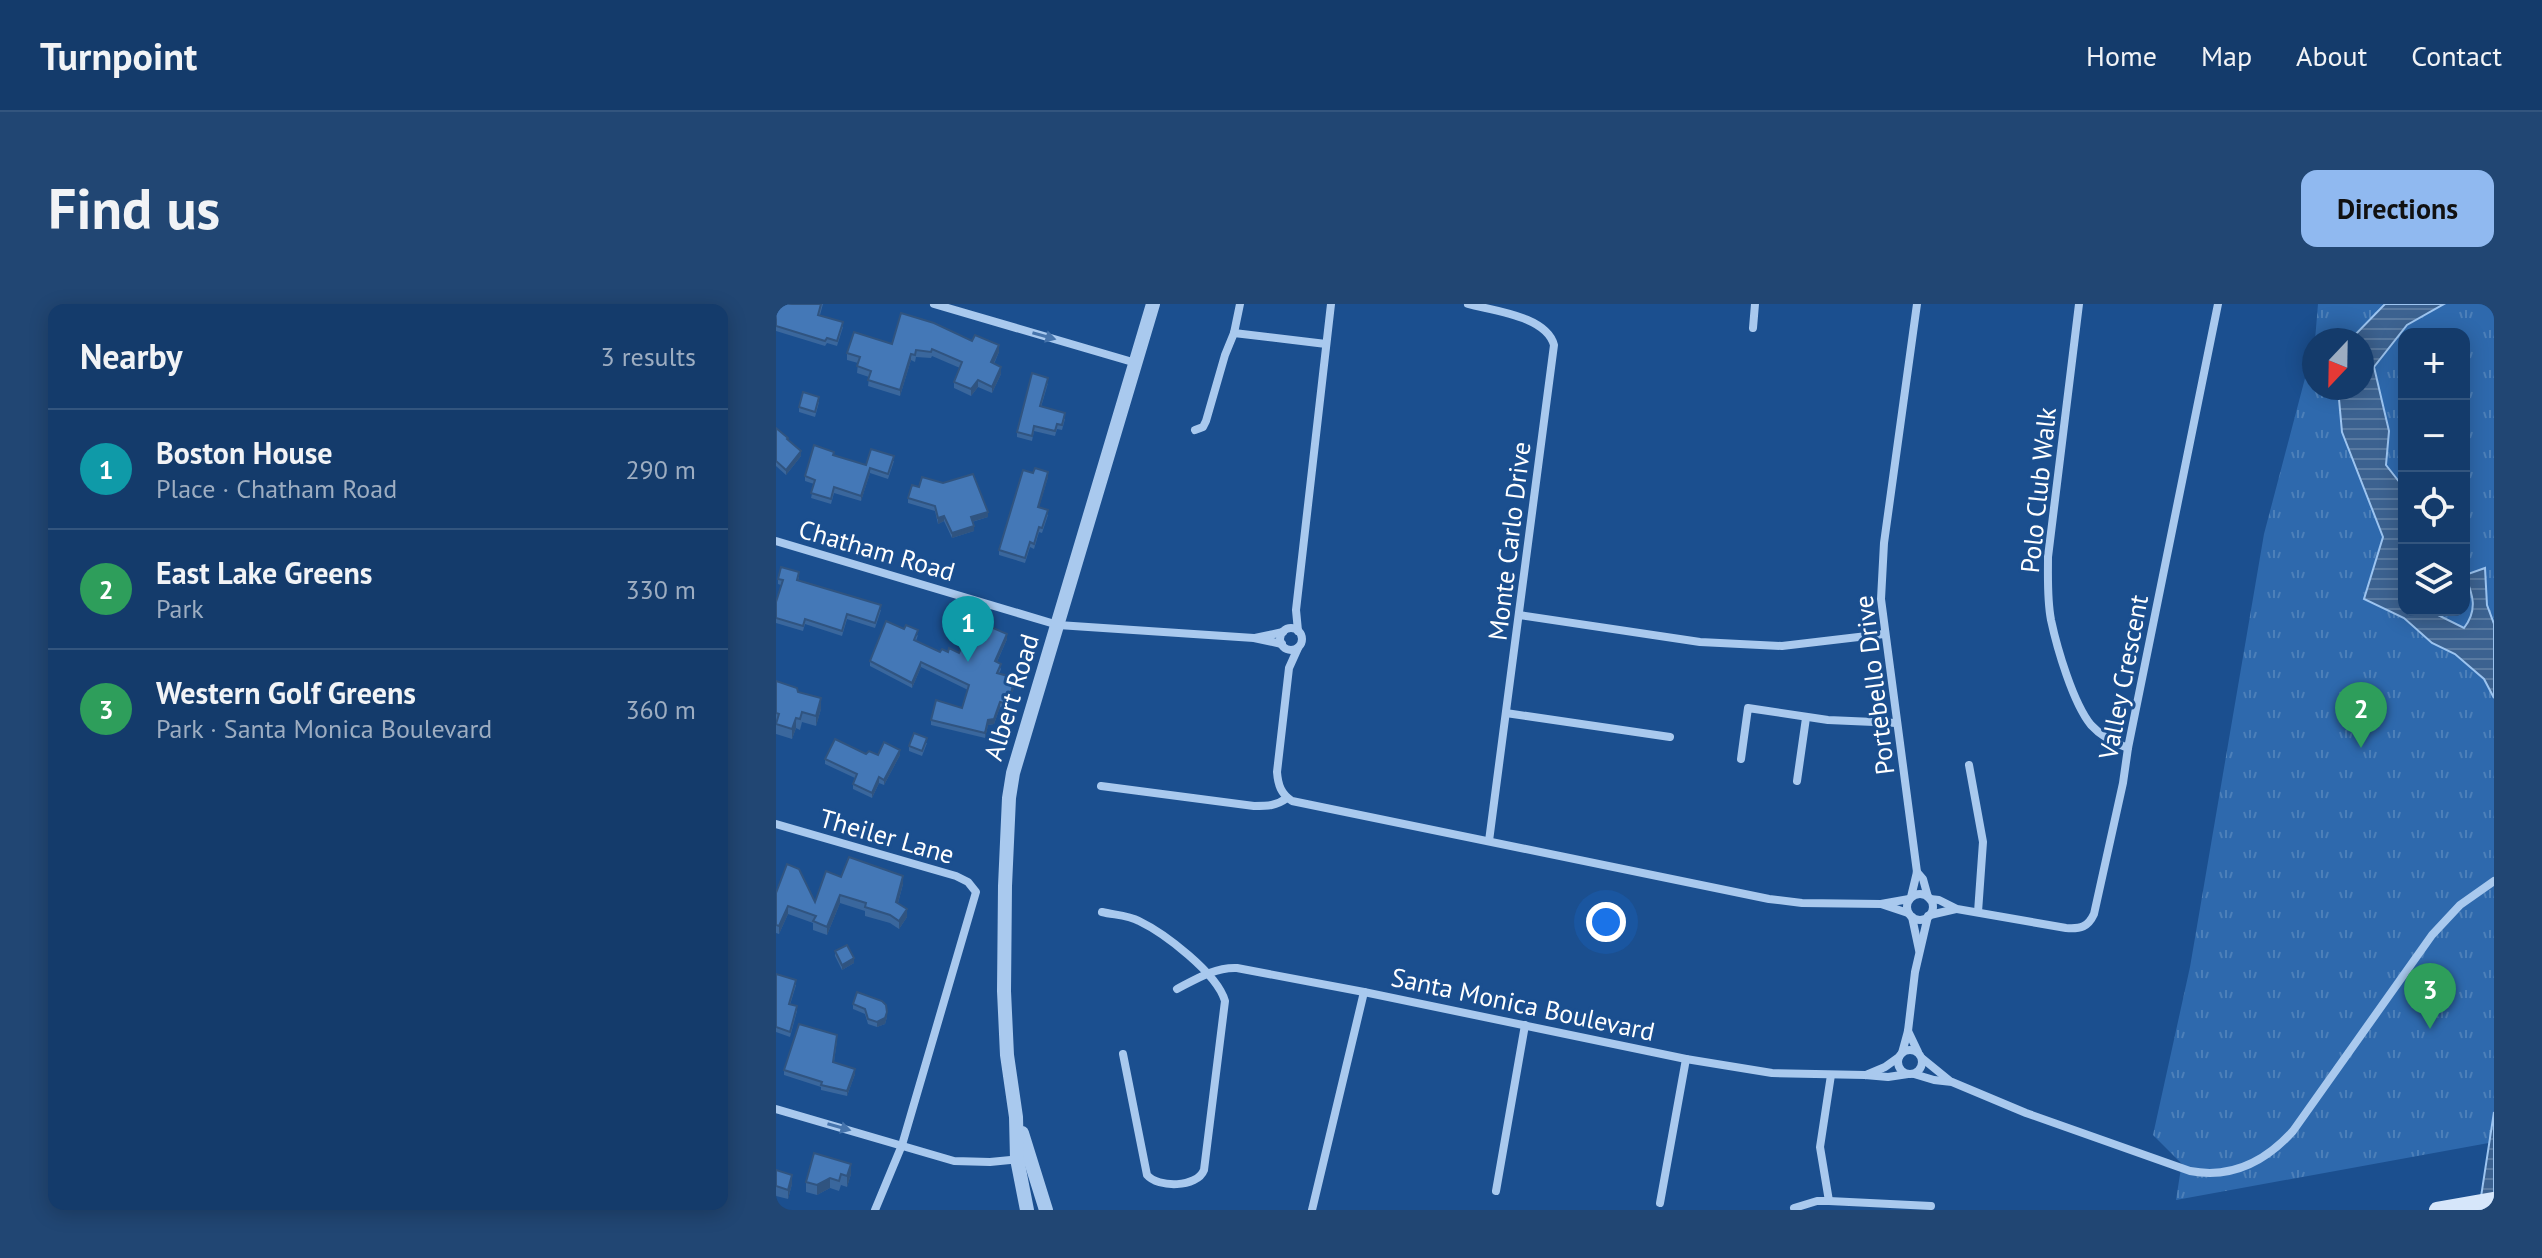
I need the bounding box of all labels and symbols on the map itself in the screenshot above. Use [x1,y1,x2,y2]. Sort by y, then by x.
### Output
north arrow [2302,328,2374,400]
one-way arrow [1033,330,1057,343]
street label: Polo Club Walk [2013,405,2063,574]
street label: Monte Carlo Drive [1480,440,1538,642]
street label: Chatham Road [795,512,959,588]
street label: Valley Crescent [2091,592,2155,763]
street label: Portebello Drive [1847,593,1901,777]
pin: 1 [942,596,994,662]
street label: Albert Road [976,630,1046,764]
pin: 2 [2335,682,2387,748]
street label: Theiler Lane [816,801,958,871]
your location [1586,902,1626,942]
street label: Santa Monica Boulevard [1388,960,1658,1048]
pin: 3 [2404,963,2456,1029]
one-way arrow [827,1122,852,1134]

